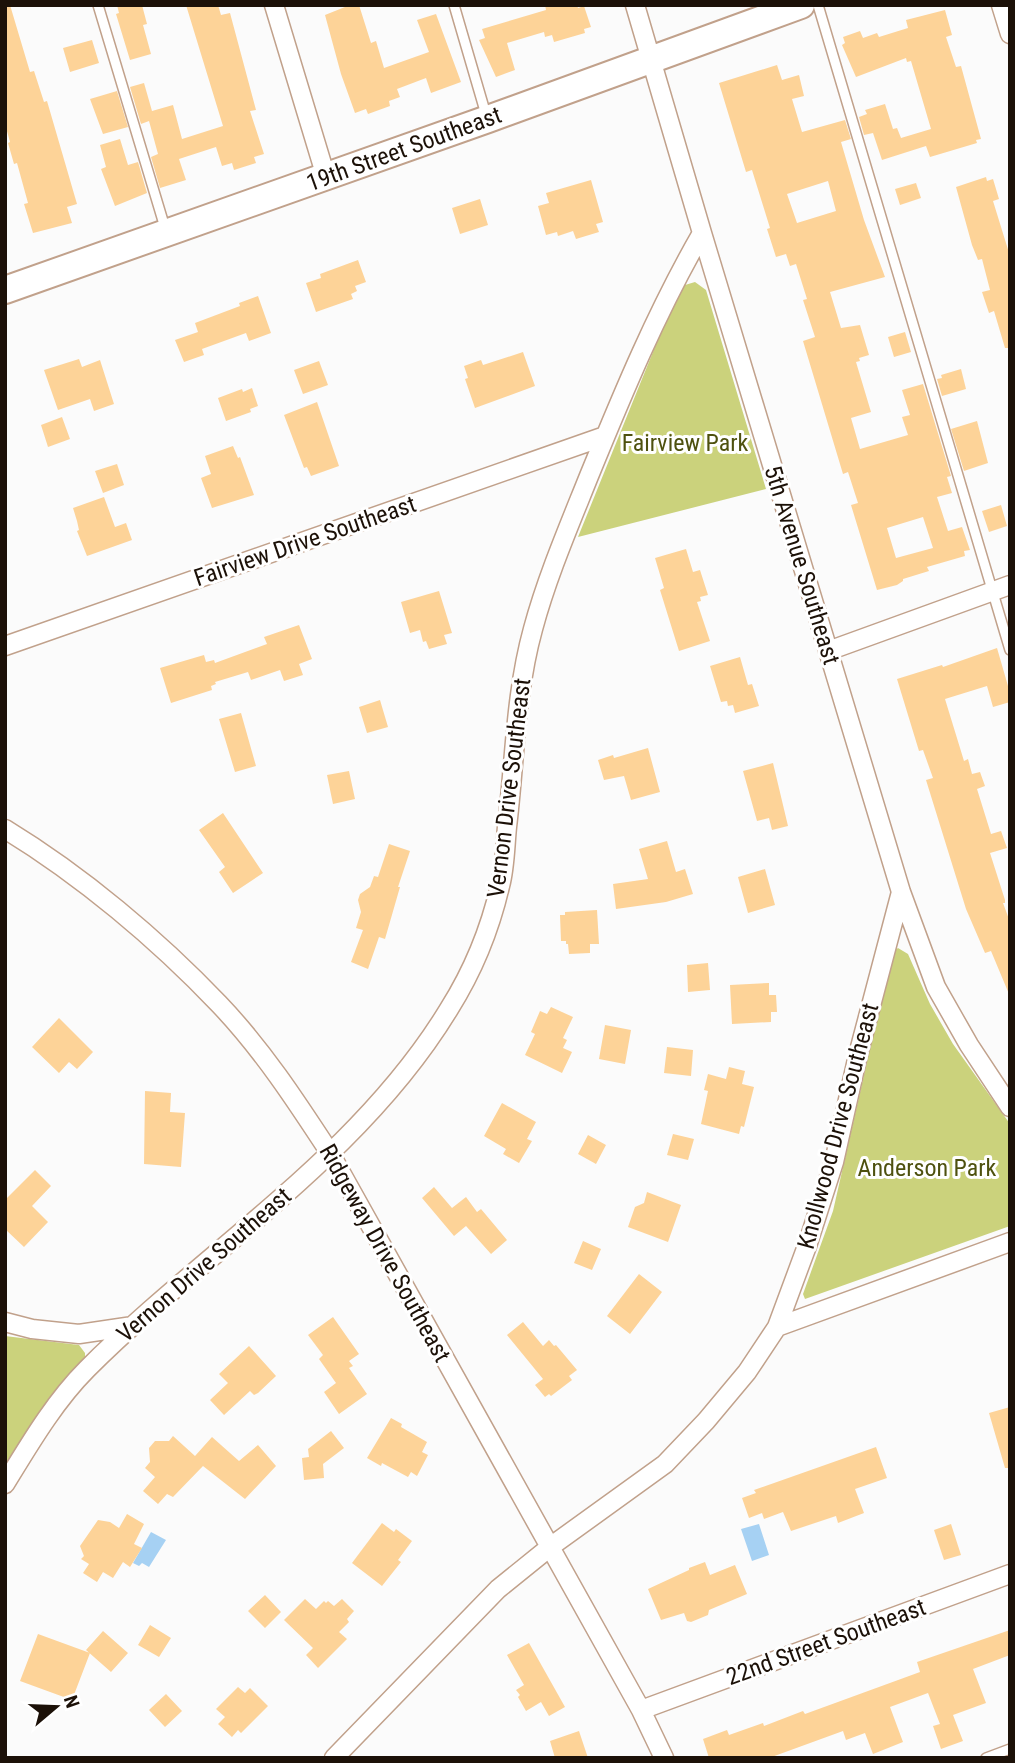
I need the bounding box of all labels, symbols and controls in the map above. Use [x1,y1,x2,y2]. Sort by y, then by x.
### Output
street label: 19th Street Southeast [303,101,505,197]
park label: Fairview Park [622,429,748,457]
street label: 5th Avenue Southeast [758,462,846,668]
street label: Fairview Drive Southeast [190,490,420,592]
street label: Vernon Drive Southeast [482,676,536,900]
street label: Knollwood Drive Southeast [792,1000,884,1252]
street label: Ridgeway Drive Southeast [313,1139,457,1367]
park label: Anderson Park [858,1154,997,1182]
street label: Vernon Drive Southeast [111,1182,297,1348]
street label: 22nd Street Southeast [723,1593,929,1691]
north arrow [21,1672,91,1742]
text: N [59,1692,84,1711]

